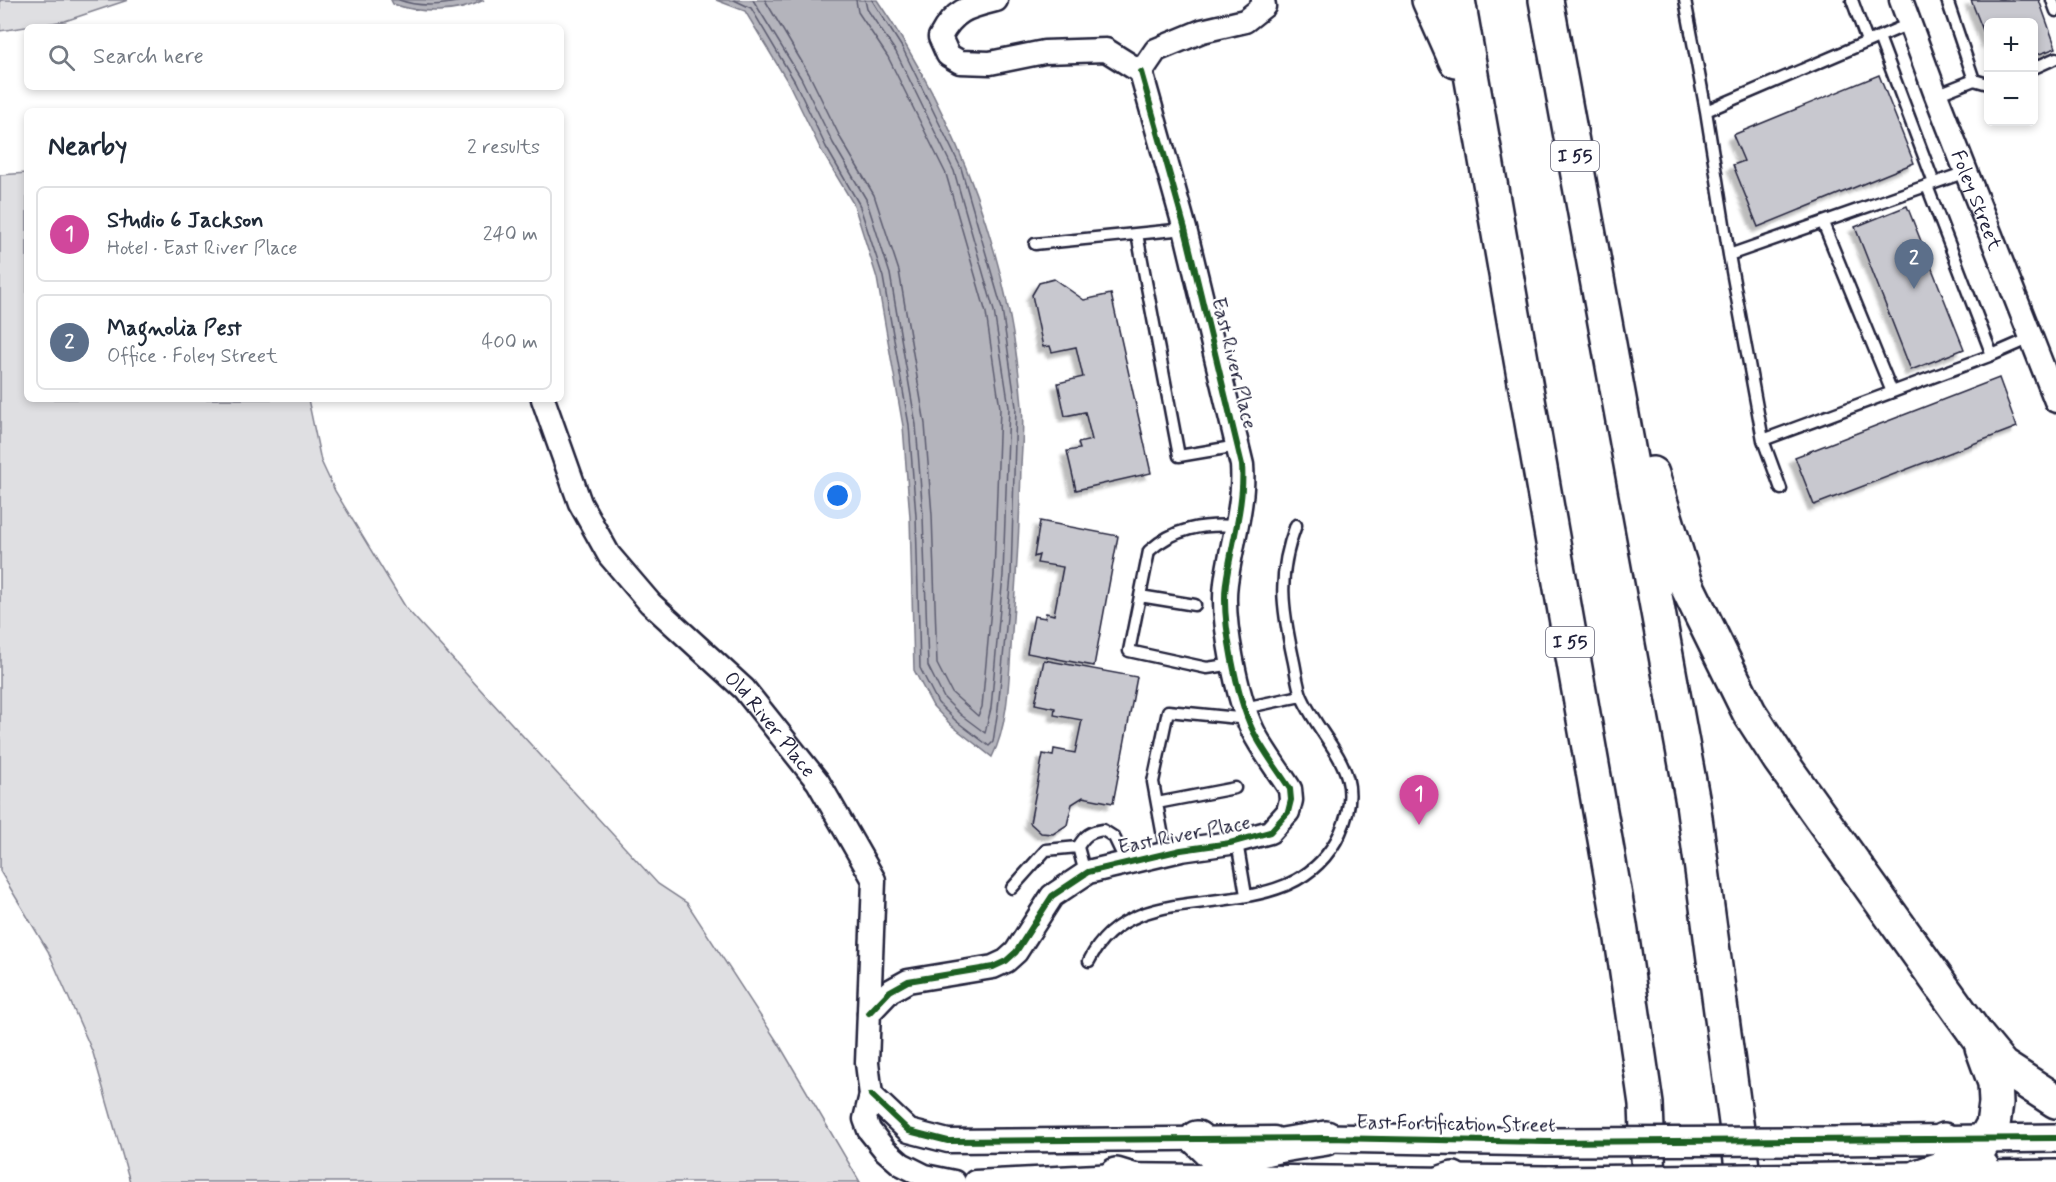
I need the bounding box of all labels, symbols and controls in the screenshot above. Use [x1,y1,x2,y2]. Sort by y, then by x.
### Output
map controls [1984,18,2038,126]
button: + [1984,18,2038,72]
search box [24,24,564,90]
icon: search [45,41,78,74]
text: Search here [93,43,204,71]
button: − [1984,72,2038,126]
text: Nearby [48,130,127,164]
text: 2 results [467,134,540,161]
road number: I 55 [1551,141,1599,171]
street label: Foley Street [1944,146,2008,255]
text: Studio 6 Jackson [107,207,264,235]
text: 1 [65,221,74,248]
text: 240 m [483,221,538,248]
text: Hotel · East River Place [107,235,297,262]
pin: 2 [1894,240,1934,289]
street label: East River Place [1204,295,1263,432]
text: Magnolia Pest [107,315,242,343]
text: 2 [65,329,74,356]
text: 400 m [482,329,538,356]
text: Office · Foley Street [107,343,278,370]
your location [823,481,852,510]
road number: I 55 [1546,627,1594,657]
street label: Old River Place [718,665,821,784]
pin: 1 [1400,776,1438,825]
street label: East River Place [1116,809,1253,862]
street label: East Fortification Street [1356,1109,1556,1140]

